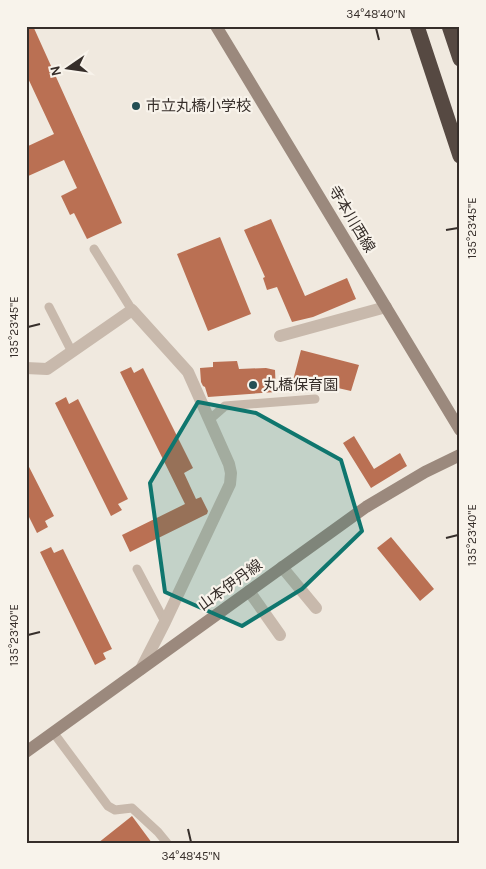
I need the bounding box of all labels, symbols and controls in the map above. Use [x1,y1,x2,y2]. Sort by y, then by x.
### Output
text: 34°48'40"N [346,7,406,21]
north arrow [42,42,92,92]
text: N [46,64,65,78]
place label: 市立丸橋小学校 [146,97,251,115]
marker: 市立丸橋小学校 [130,100,142,112]
street label: 寺本川西線 [325,182,379,256]
text: 135°23'45"E [465,197,479,259]
text: 135°23'45"E [7,296,21,358]
place label: 丸橋保育園 [263,376,338,394]
marker: 丸橋保育園 [247,379,259,391]
text: 135°23'40"E [465,504,479,566]
street label: 山本伊丹線 [194,556,266,614]
text: 135°23'40"E [7,604,21,666]
text: 34°48'45"N [162,849,220,863]

